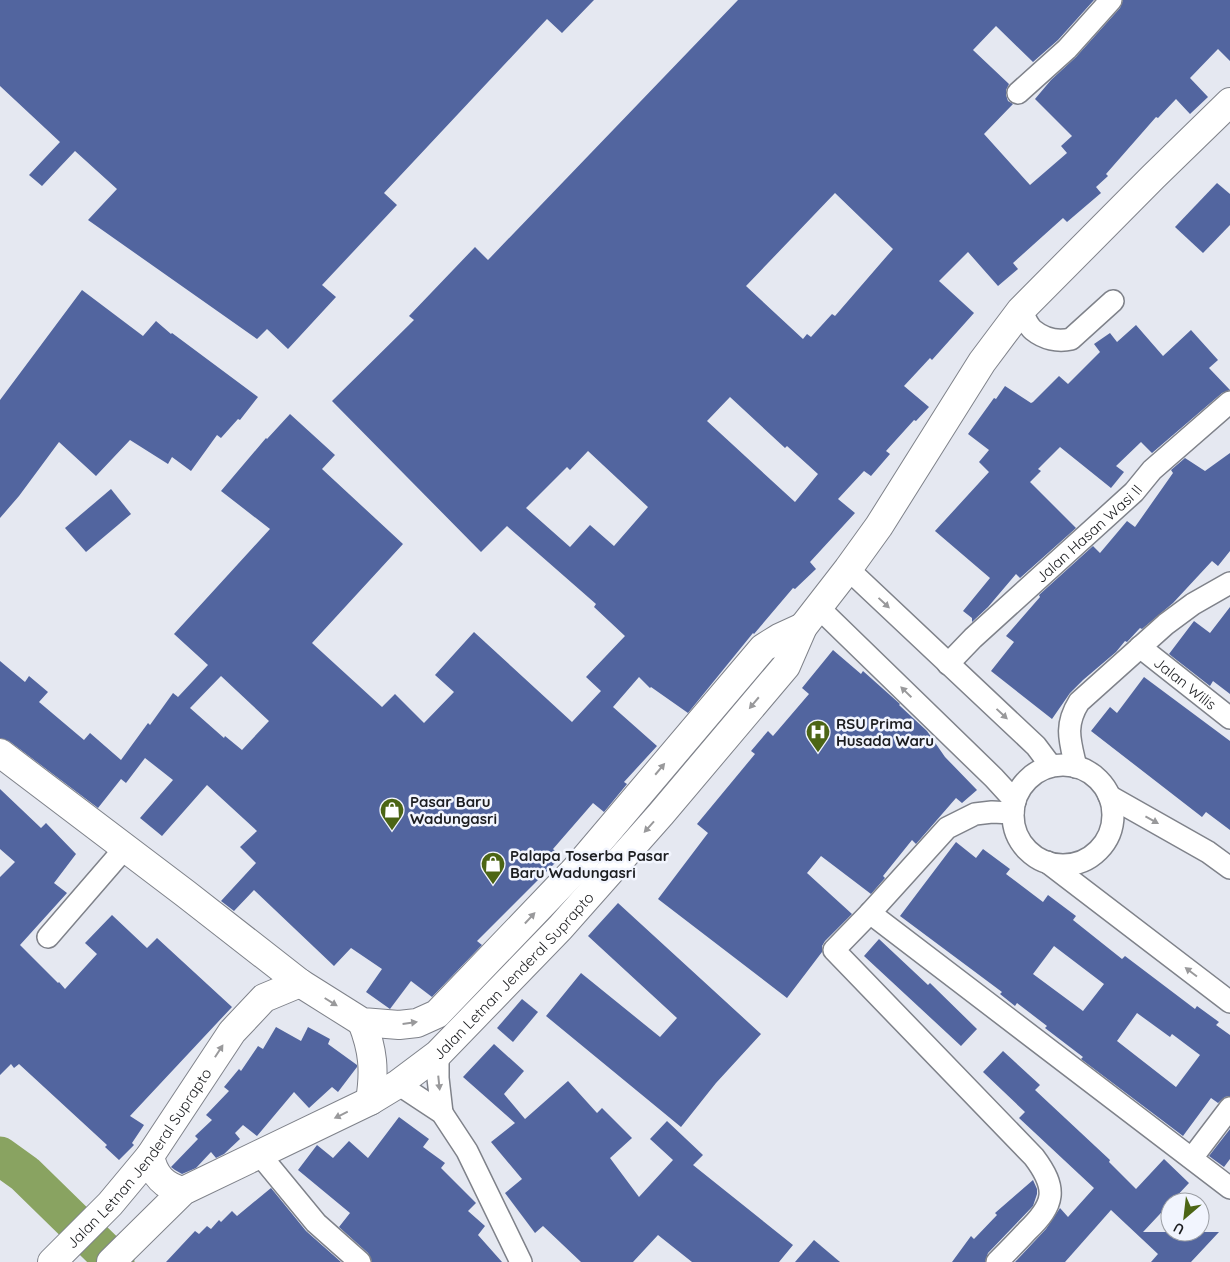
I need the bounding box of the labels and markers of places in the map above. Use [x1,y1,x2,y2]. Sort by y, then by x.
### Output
place label: RSU Prima Husada Waru [836,714,934,750]
hospital icon: RSU Prima Husada Waru [805,719,831,753]
place label: Pasar Baru Wadungasri [410,792,497,828]
shop icon: Pasar Baru Wadungasri [379,797,405,831]
place label: Palapa Toserba Pasar Baru Wadungasri [510,846,670,882]
shop icon: Palapa Toserba Pasar Baru Wadungasri [480,851,506,885]

